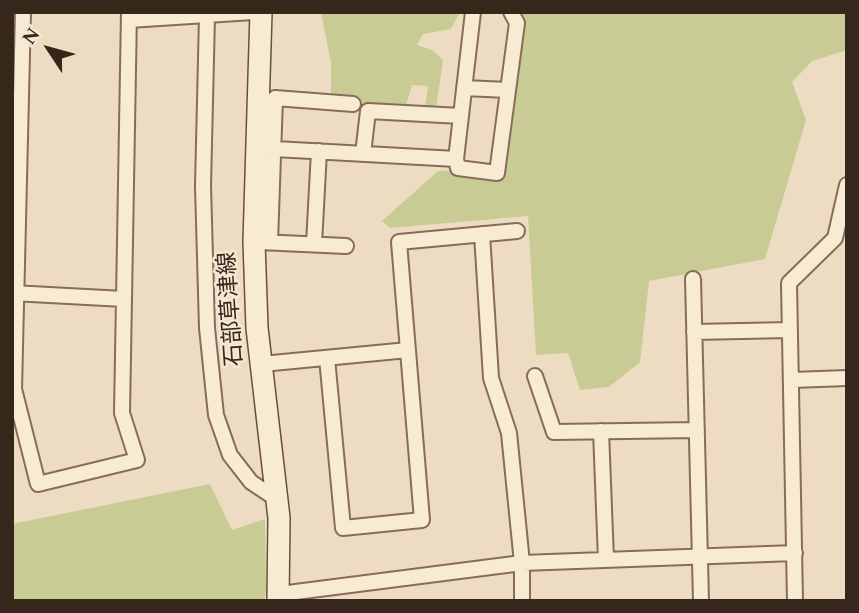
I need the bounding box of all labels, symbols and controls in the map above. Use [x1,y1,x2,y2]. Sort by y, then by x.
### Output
north arrow [14,14,84,84]
text: N [15,22,48,51]
street label: 石部草津線 [215,251,251,367]

